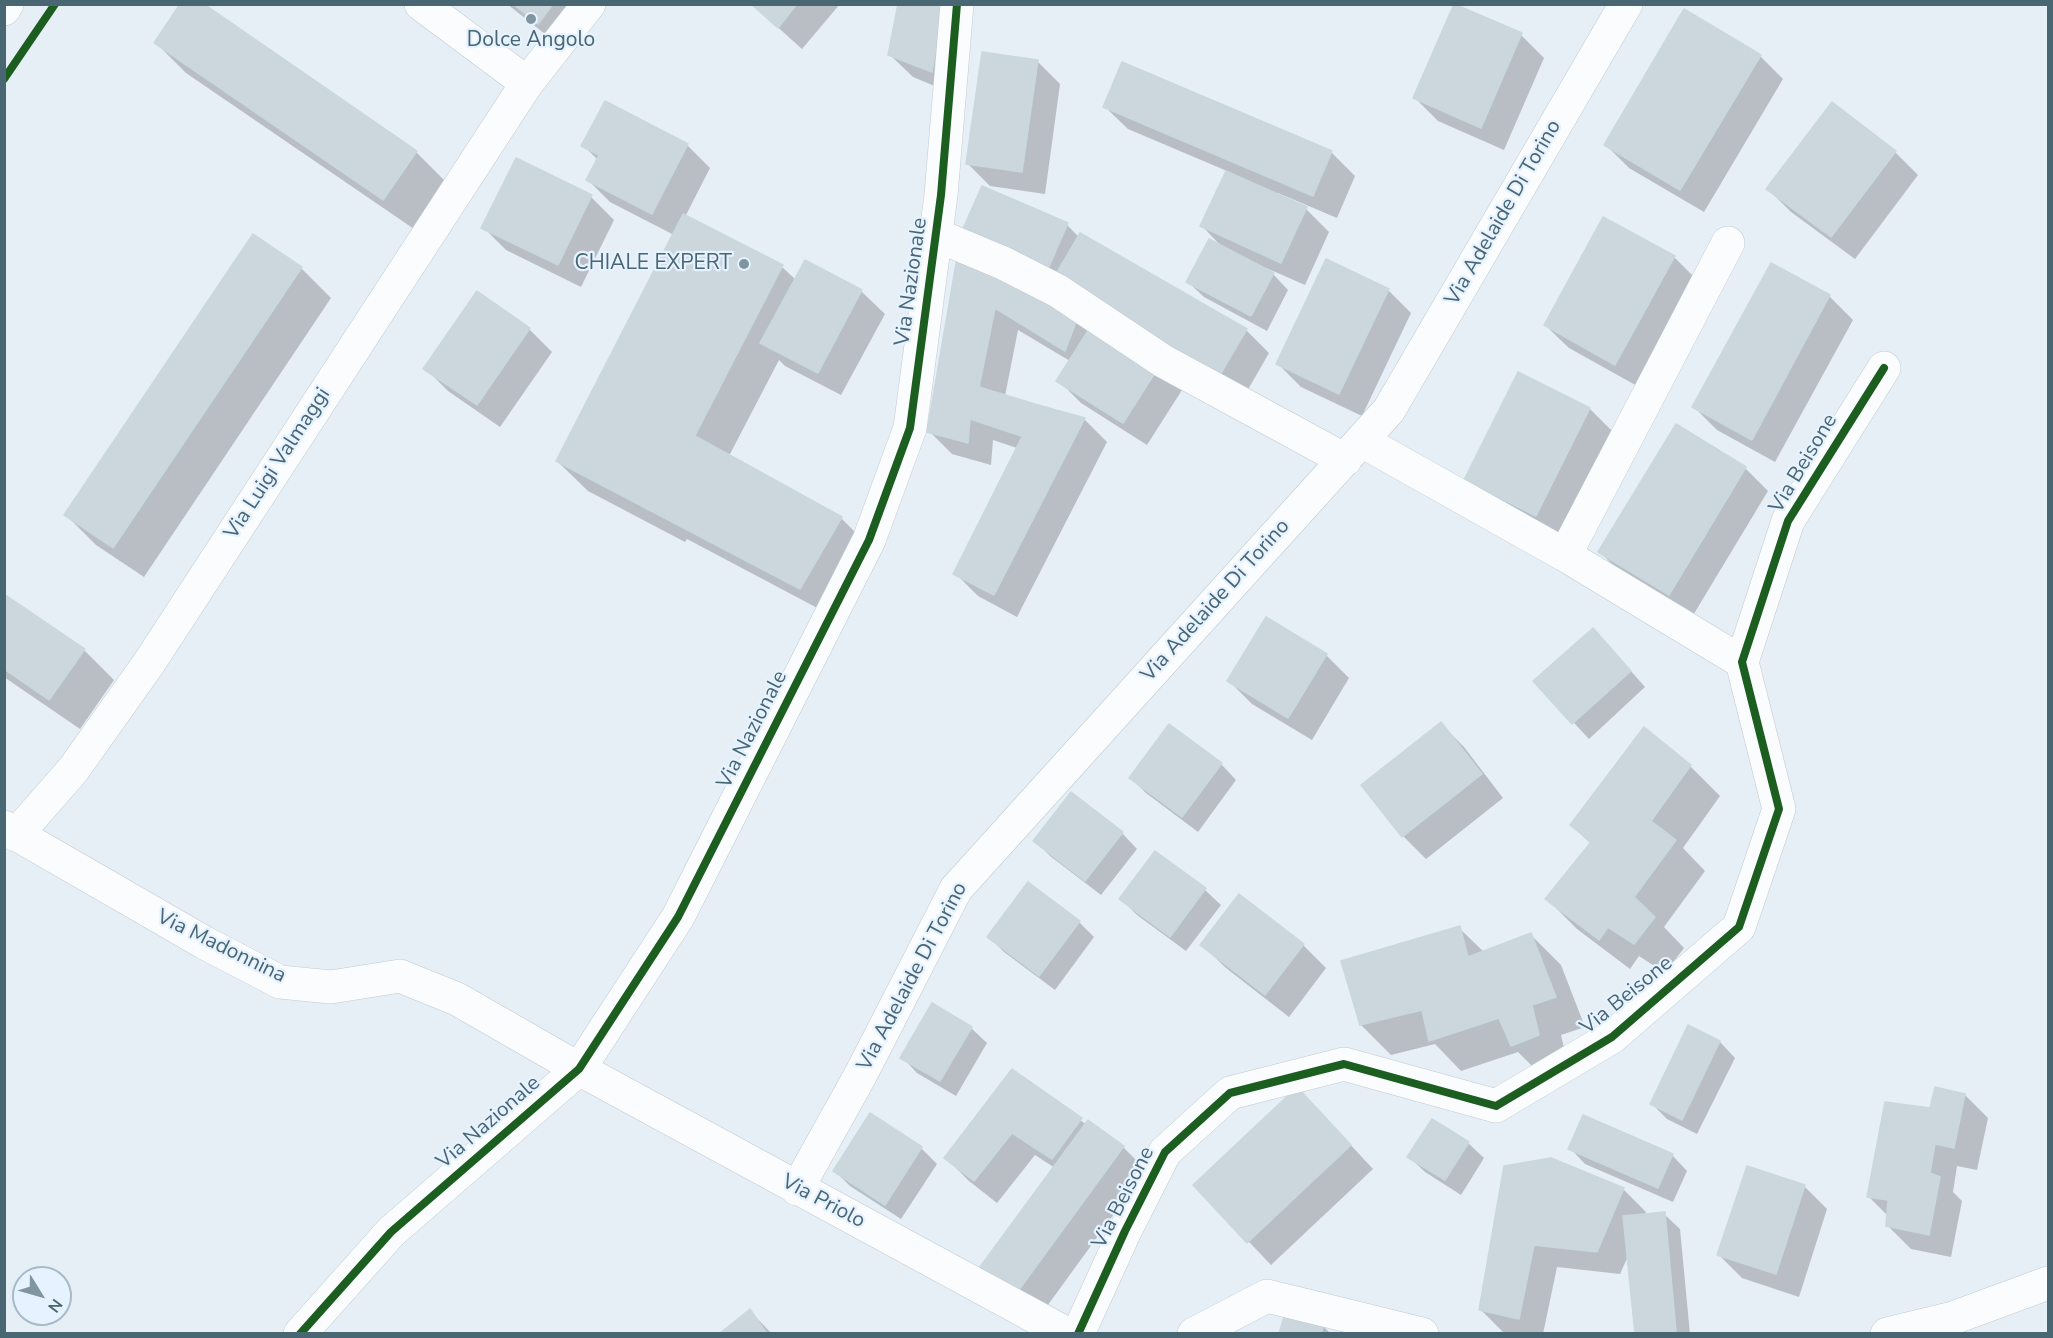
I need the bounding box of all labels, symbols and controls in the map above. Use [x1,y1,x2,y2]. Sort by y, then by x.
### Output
marker: Dolce Angolo [524,12,538,26]
place label: Dolce Angolo [467,28,595,54]
street label: Via Adelaide Di Torino [1441,116,1567,310]
street label: Via Nazionale [891,216,933,348]
place label: CHIALE EXPERT [575,251,732,277]
marker: CHIALE EXPERT [737,257,751,271]
street label: Via Luigi Valmaggi [220,384,336,544]
street label: Via Beisone [1765,410,1843,518]
street label: Via Adelaide Di Torino [1136,515,1296,687]
street label: Via Nazionale [712,667,794,793]
street label: Via Adelaide Di Torino [853,878,973,1076]
street label: Via Madonnina [152,905,290,989]
street label: Via Beisone [1576,951,1678,1041]
street label: Via Nazionale [432,1071,546,1175]
street label: Via Beisone [1088,1143,1160,1253]
street label: Via Priolo [777,1170,869,1234]
north arrow [12,1266,72,1326]
text: N [42,1294,67,1317]

